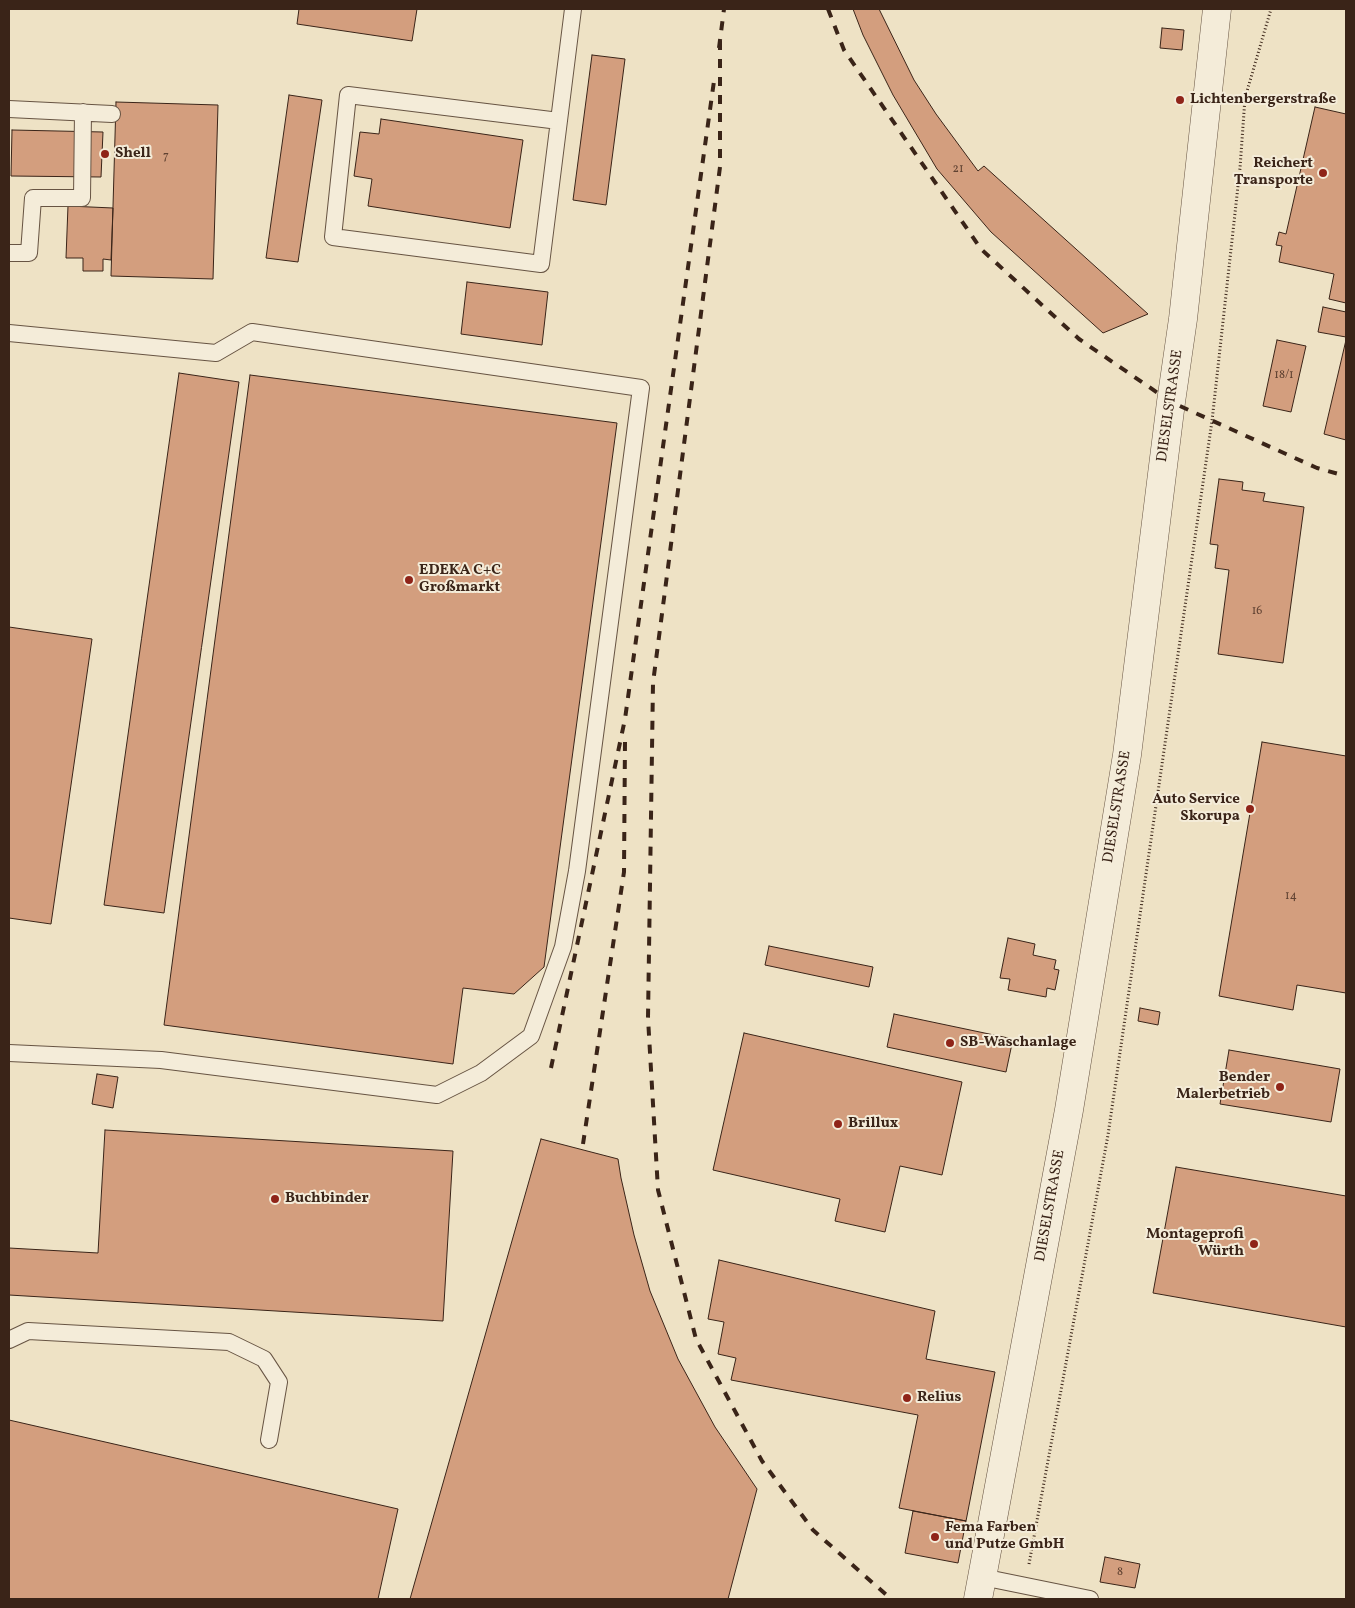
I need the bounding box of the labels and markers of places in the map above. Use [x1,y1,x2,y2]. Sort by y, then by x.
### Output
place label: Lichtenbergerstraße [1190,91,1336,109]
marker: Lichtenbergerstraße [1174,94,1186,106]
place label: Shell [115,145,151,163]
marker: Shell [99,148,111,160]
place label: Reichert Transporte [1234,155,1313,190]
marker: Reichert Transporte [1317,167,1329,179]
place label: EDEKA C+C Großmarkt [419,562,501,597]
marker: EDEKA C+C Großmarkt [403,574,415,586]
place label: Auto Service Skorupa [1152,791,1240,826]
marker: Auto Service Skorupa [1244,803,1256,815]
place label: SB-Waschanlage [960,1034,1076,1052]
marker: SB-Waschanlage [944,1037,956,1049]
place label: Bender Malerbetrieb [1176,1069,1270,1104]
marker: Bender Malerbetrieb [1274,1081,1286,1093]
place label: Brillux [848,1115,898,1133]
marker: Brillux [832,1118,844,1130]
place label: Buchbinder [285,1190,369,1208]
marker: Buchbinder [269,1193,281,1205]
place label: Montageprofi Würth [1146,1226,1244,1261]
marker: Montageprofi Würth [1248,1238,1260,1250]
place label: Relius [917,1389,961,1407]
marker: Relius [901,1392,913,1404]
place label: Fema Farben und Putze GmbH [945,1519,1065,1554]
marker: Fema Farben und Putze GmbH [929,1531,941,1543]

